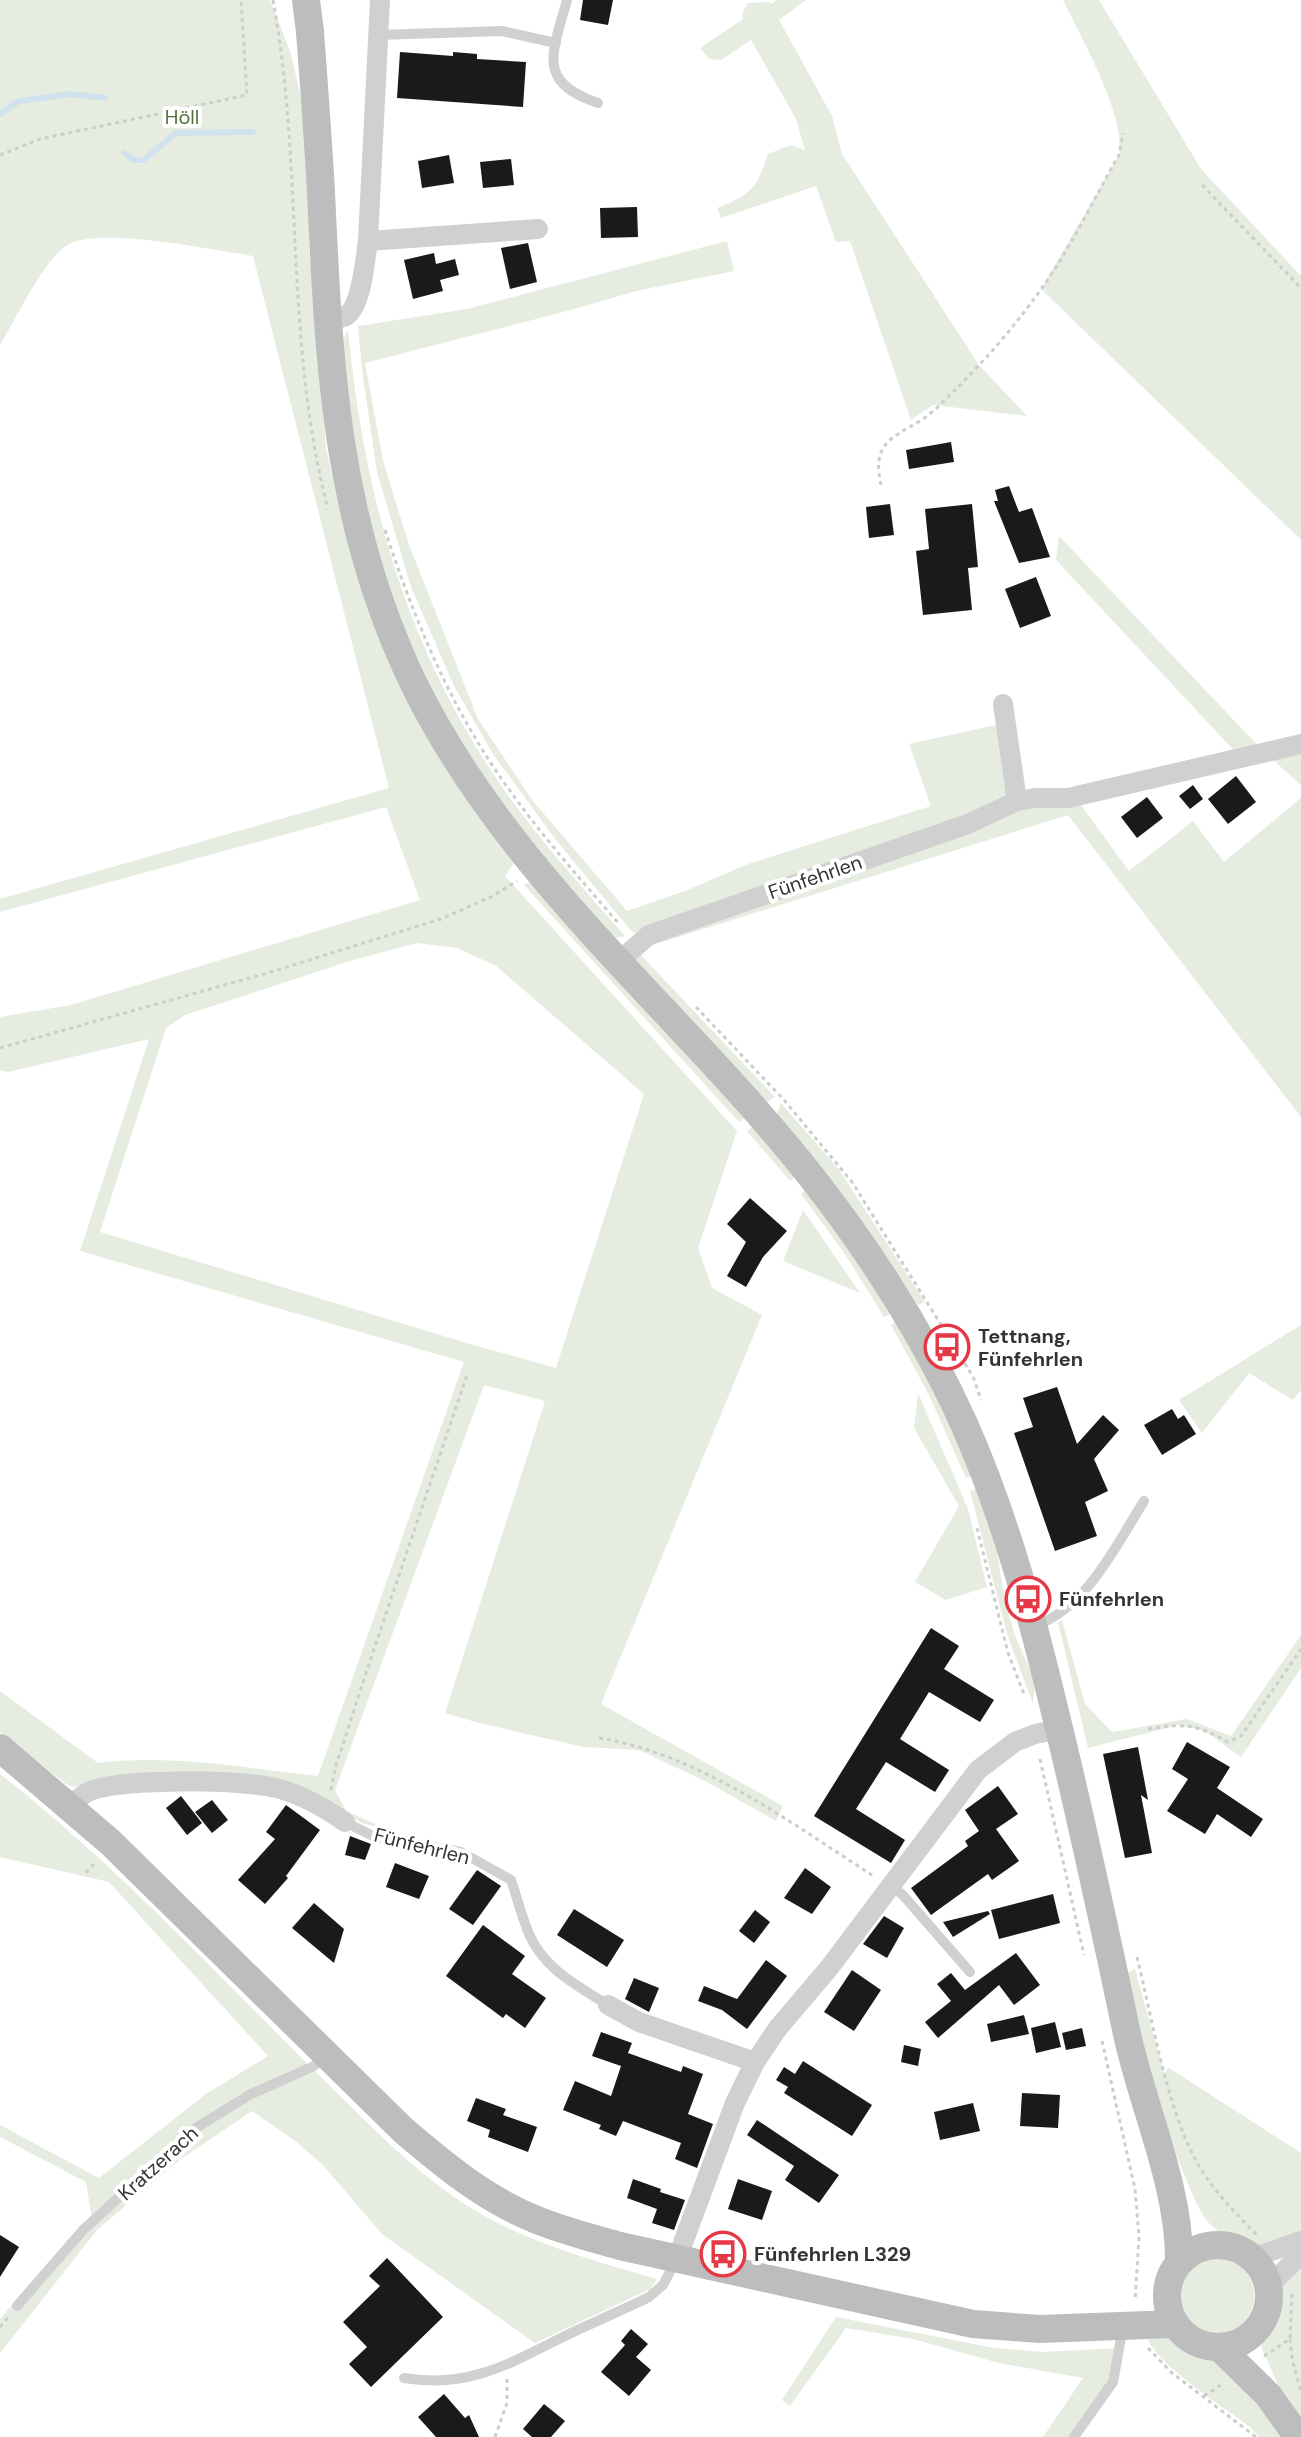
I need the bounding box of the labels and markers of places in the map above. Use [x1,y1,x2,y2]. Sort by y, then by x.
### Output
bus stop icon: Tettnang, Fünfehrlen [923,1323,971,1371]
place label: Tettnang, Fünfehrlen [978,1323,1083,1372]
bus stop icon: Fünfehrlen [1004,1575,1052,1623]
place label: Fünfehrlen [1059,1586,1164,1612]
bus stop icon: Fünfehrlen L329 [699,2230,747,2278]
place label: Fünfehrlen L329 [754,2241,911,2267]

